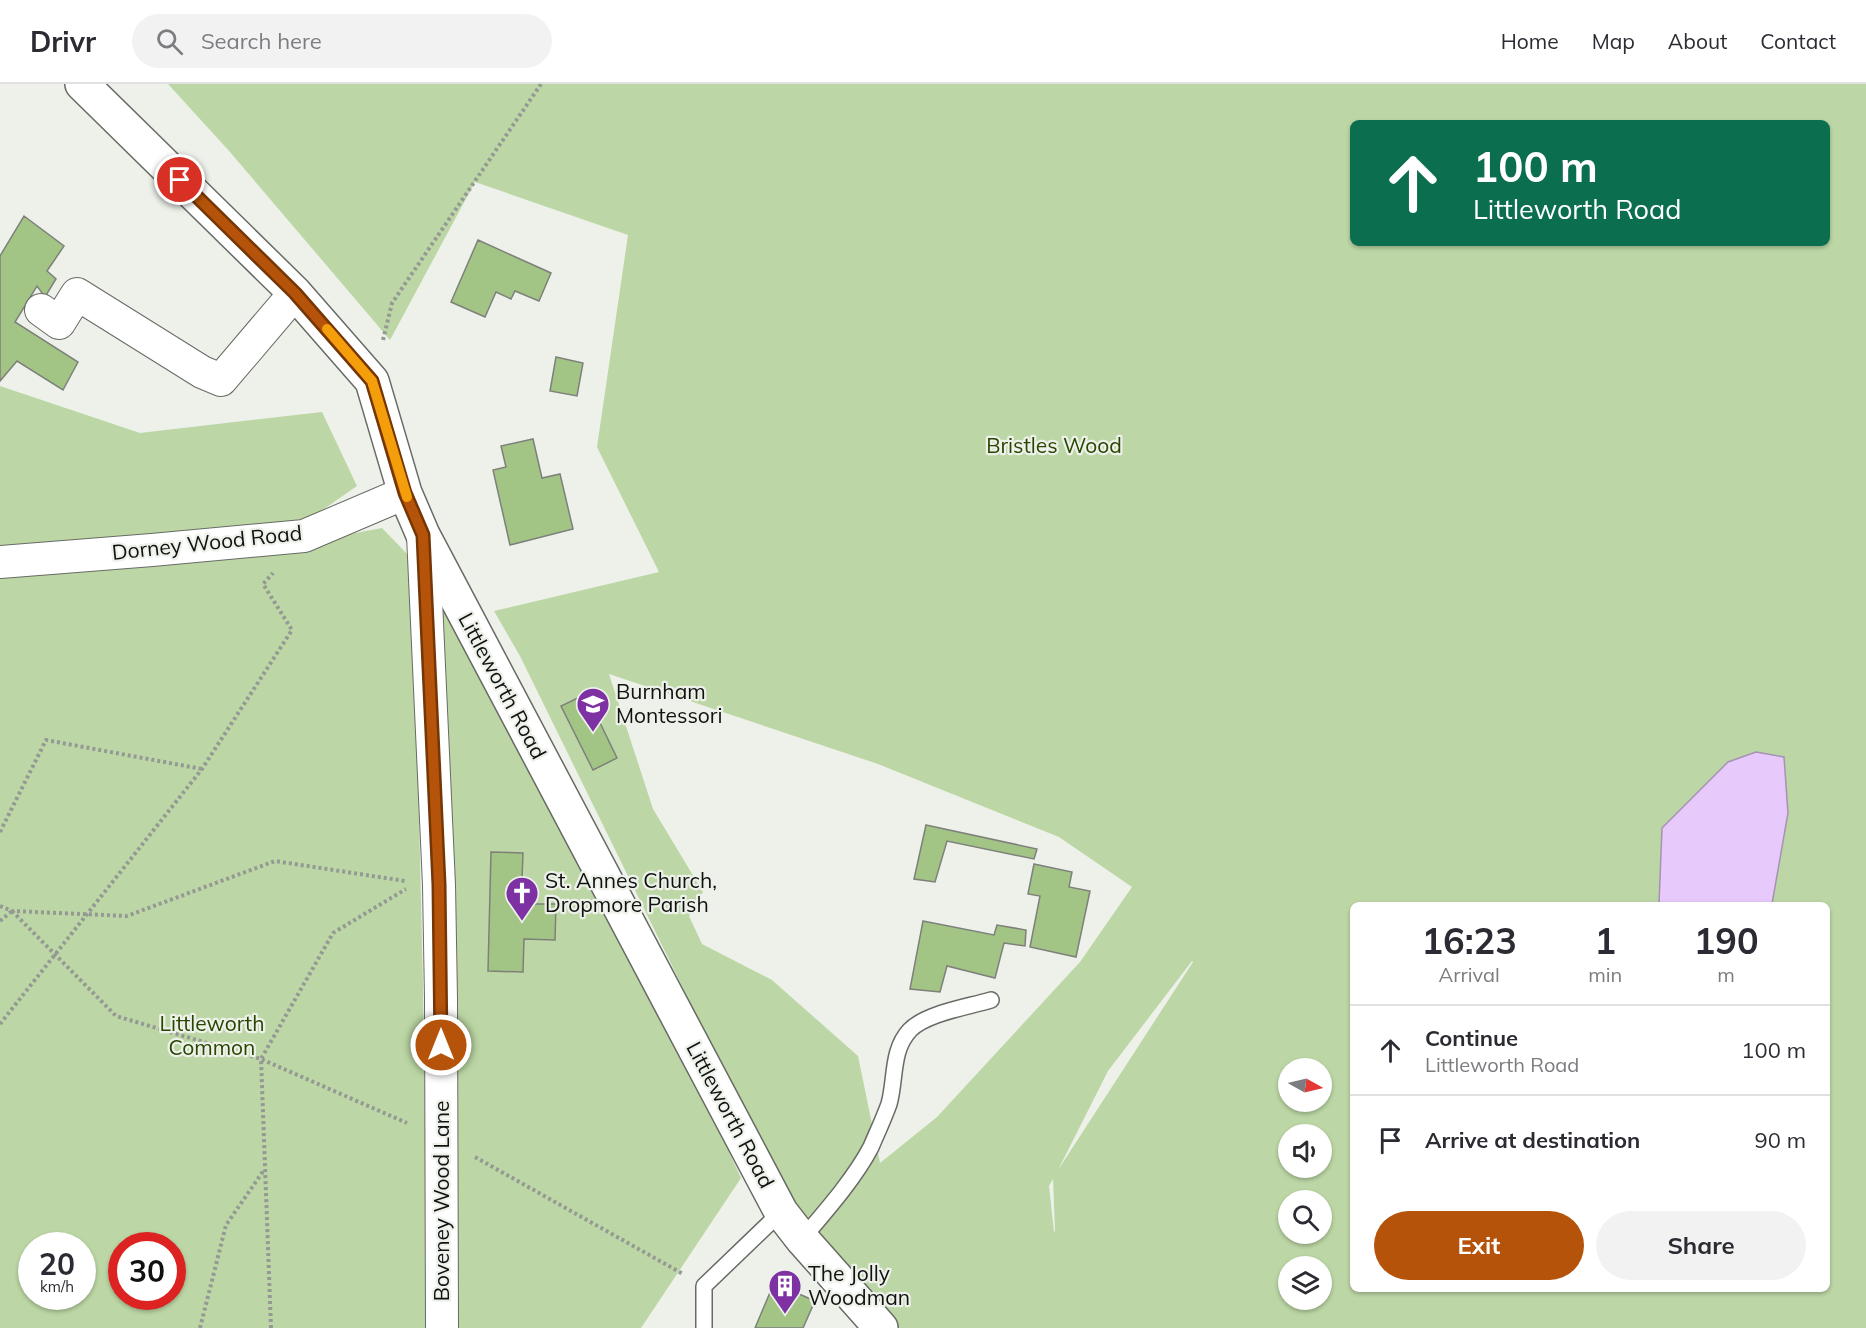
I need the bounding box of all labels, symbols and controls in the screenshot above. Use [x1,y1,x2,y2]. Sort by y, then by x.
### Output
search box [132,14,552,68]
text: Drivr [30,24,96,59]
icon: search [153,25,186,58]
text: Search here [201,27,322,55]
text: Home [1501,28,1559,54]
text: Map [1592,28,1635,54]
text: About [1668,28,1727,54]
text: Contact [1760,28,1836,54]
text: 100 m [1473,140,1598,193]
icon: ahead [1374,144,1452,222]
pin [154,154,205,205]
icon: arrive [163,163,196,196]
text: Littleworth Road [1473,192,1681,226]
park label: Bristles Wood [986,432,1122,458]
street label: Dorney Wood Road [110,519,303,565]
street label: Littleworth Road [453,608,552,763]
place label: Burnham Montessori [616,678,722,728]
school or university icon: Burnham Montessori [575,686,611,733]
place label: St. Annes Church, Dropmore Parish [545,867,717,917]
church icon: St. Annes Church, Dropmore Parish [504,875,540,922]
text: 16:23 [1421,918,1517,963]
text: 1 [1594,918,1616,963]
text: 190 [1694,918,1759,963]
text: Arrival [1439,962,1500,987]
text: min [1588,962,1622,987]
text: m [1717,962,1735,987]
park label: Littleworth Common [159,1010,265,1060]
position arrow [409,1013,473,1077]
text: Continue [1425,1024,1518,1052]
icon: ahead [1374,1034,1407,1067]
text: 100 m [1741,1036,1806,1064]
street label: Littleworth Road [681,1037,780,1192]
text: Littleworth Road [1425,1052,1579,1077]
north arrow [1278,1058,1332,1112]
map controls [1278,1058,1332,1310]
street label: Boveney Wood Lane [428,1101,454,1301]
button: sound [1278,1124,1332,1178]
icon: arrive [1374,1124,1407,1157]
text: Arrive at destination [1425,1126,1640,1154]
text: 90 m [1755,1126,1806,1154]
button: search [1278,1190,1332,1244]
button: Exit [1374,1211,1584,1280]
button: Share [1596,1211,1806,1280]
speed limit sign: 30 [108,1232,186,1310]
text: 20 [39,1245,75,1283]
button: layers [1278,1256,1332,1310]
place label: The Jolly Woodman [808,1260,910,1310]
building icon: The Jolly Woodman [767,1268,803,1315]
text: km/h [40,1277,74,1296]

